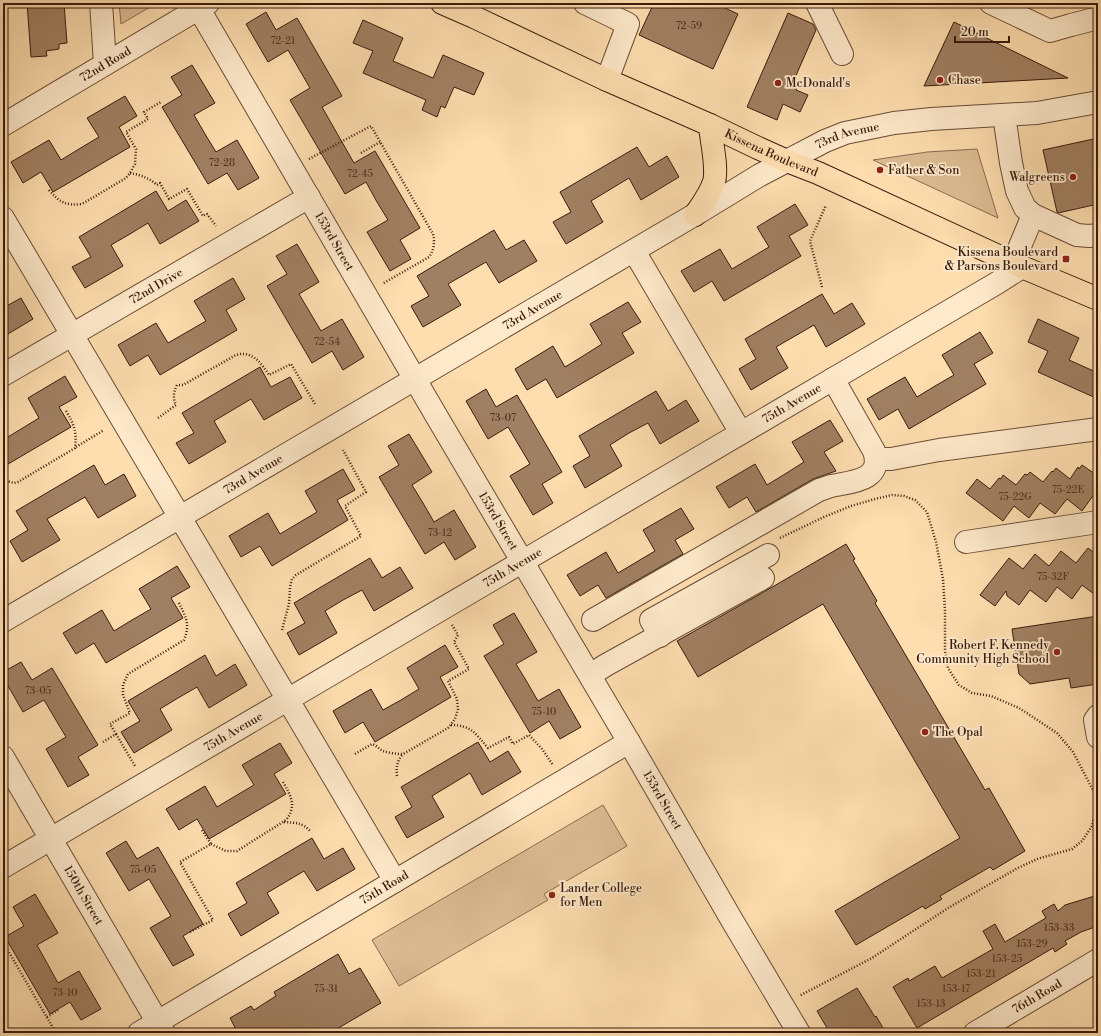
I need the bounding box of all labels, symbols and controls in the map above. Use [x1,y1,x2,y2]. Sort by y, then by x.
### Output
scale bar [955,18,1009,44]
house number: 72-59 [676,20,702,32]
text: 20 m [961,25,989,40]
house number: 72-21 [271,35,296,47]
street label: 72nd Road [77,43,134,86]
place label: Chase [948,73,981,88]
marker: Chase [935,75,945,85]
place label: McDonald's [786,76,850,91]
marker: McDonald's [773,78,783,88]
street label: 73rd Avenue [813,119,881,153]
street label: Kissena Boulevard [722,126,820,180]
house number: 72-28 [209,157,235,169]
place label: Father & Son [888,163,959,178]
marker: Father & Son [875,165,885,175]
house number: 72-45 [347,168,374,180]
place label: Walgreens [1008,170,1065,185]
marker: Walgreens [1068,172,1078,182]
street label: 153rd Street [311,210,357,274]
place label: Kissena Boulevard & Parsons Boulevard [945,245,1058,274]
marker: Kissena Boulevard & Parsons Boulevard [1061,254,1071,264]
street label: 72nd Drive [127,265,186,308]
street label: 73rd Avenue [500,287,565,334]
house number: 72-54 [314,336,340,348]
street label: 75th Avenue [760,380,824,427]
house number: 73-07 [490,412,516,424]
street label: 73rd Avenue [221,451,286,498]
house number: 75-22E [1052,484,1084,496]
street label: 153rd Street [475,489,521,554]
house number: 75-22G [998,491,1032,503]
house number: 73-12 [428,527,453,539]
street label: 75th Avenue [480,545,545,591]
house number: 75-32F [1037,571,1069,583]
place label: Robert F. Kennedy Community High School [916,638,1049,667]
marker: Robert F. Kennedy Community High School [1052,647,1062,657]
house number: 73-05 [25,685,52,697]
house number: 75-10 [532,706,557,718]
street label: 75th Avenue [201,709,266,755]
place label: The Opal [933,725,983,740]
marker: The Opal [920,727,930,737]
street label: 153rd Street [639,768,685,833]
street label: 150th Street [60,863,107,929]
house number: 75-05 [130,864,157,876]
street label: 75th Road [357,867,412,908]
place label: Lander College for Men [560,881,642,910]
marker: Lander College for Men [547,890,557,900]
house number: 153-33 [1044,922,1075,934]
house number: 153-29 [1016,938,1048,950]
house number: 153-25 [992,953,1023,965]
house number: 153-21 [966,968,996,980]
street label: 76th Road [1010,976,1065,1017]
house number: 75-31 [314,983,339,995]
house number: 153-17 [942,983,970,995]
house number: 73-10 [52,987,78,999]
house number: 153-13 [916,998,946,1010]

